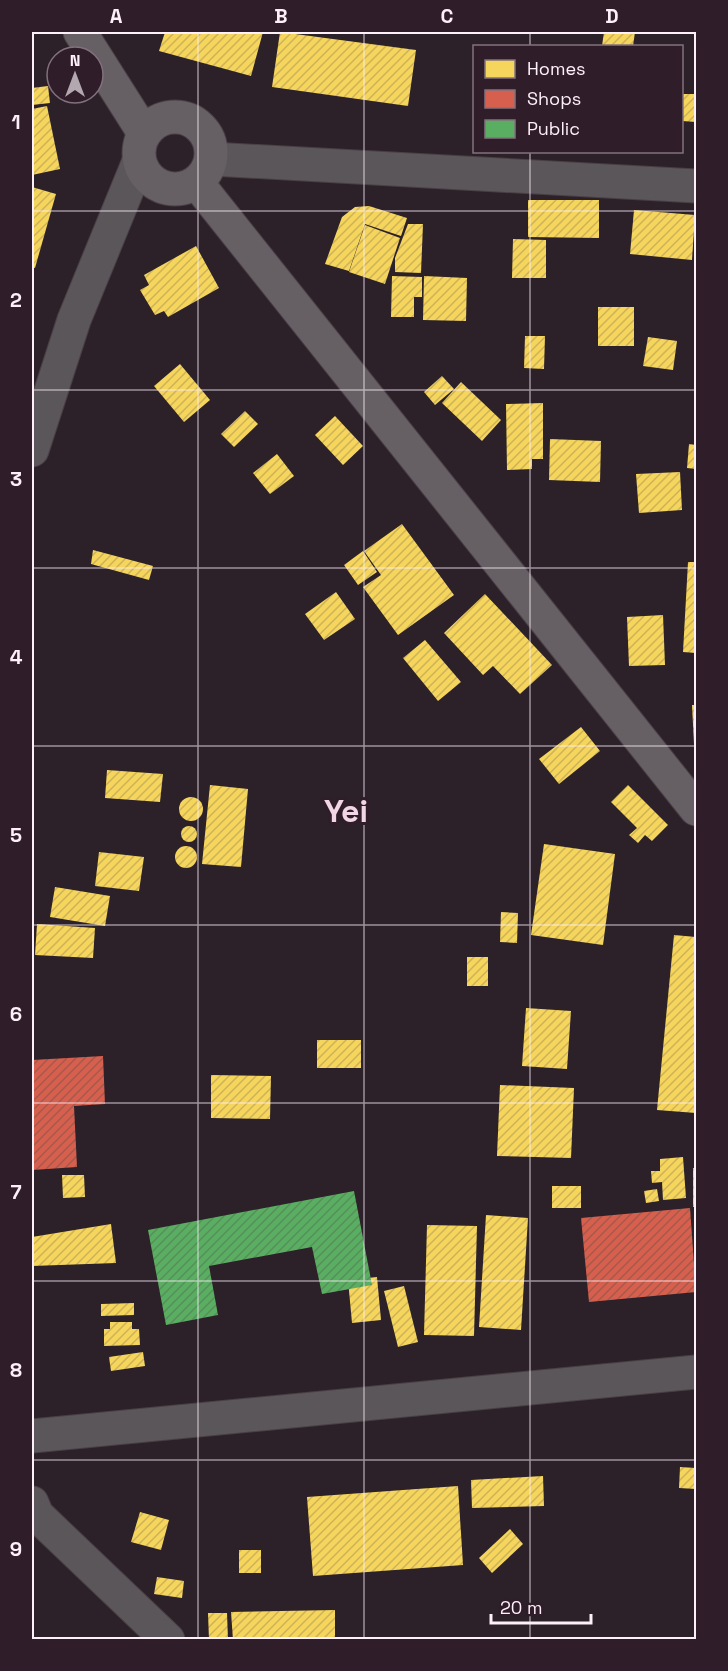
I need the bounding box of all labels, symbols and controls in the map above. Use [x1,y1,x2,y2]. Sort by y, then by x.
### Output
text: A [110,3,123,29]
text: B [274,3,288,29]
text: C [441,3,454,29]
text: D [605,3,619,29]
north arrow [45,45,105,105]
legend [473,45,683,153]
text: N [70,50,80,71]
text: Homes [527,57,586,80]
text: Shops [527,87,581,110]
text: 1 [11,109,21,135]
text: Public [527,117,580,140]
text: 2 [10,287,22,313]
text: 3 [10,466,22,492]
text: 4 [10,644,23,670]
district label: Yei [324,791,368,831]
text: 5 [10,822,22,848]
text: 6 [10,1001,22,1027]
text: 7 [10,1179,22,1205]
text: 8 [10,1357,22,1383]
text: 9 [10,1536,22,1562]
scale bar [491,1587,592,1625]
text: 20 m [500,1596,543,1619]

